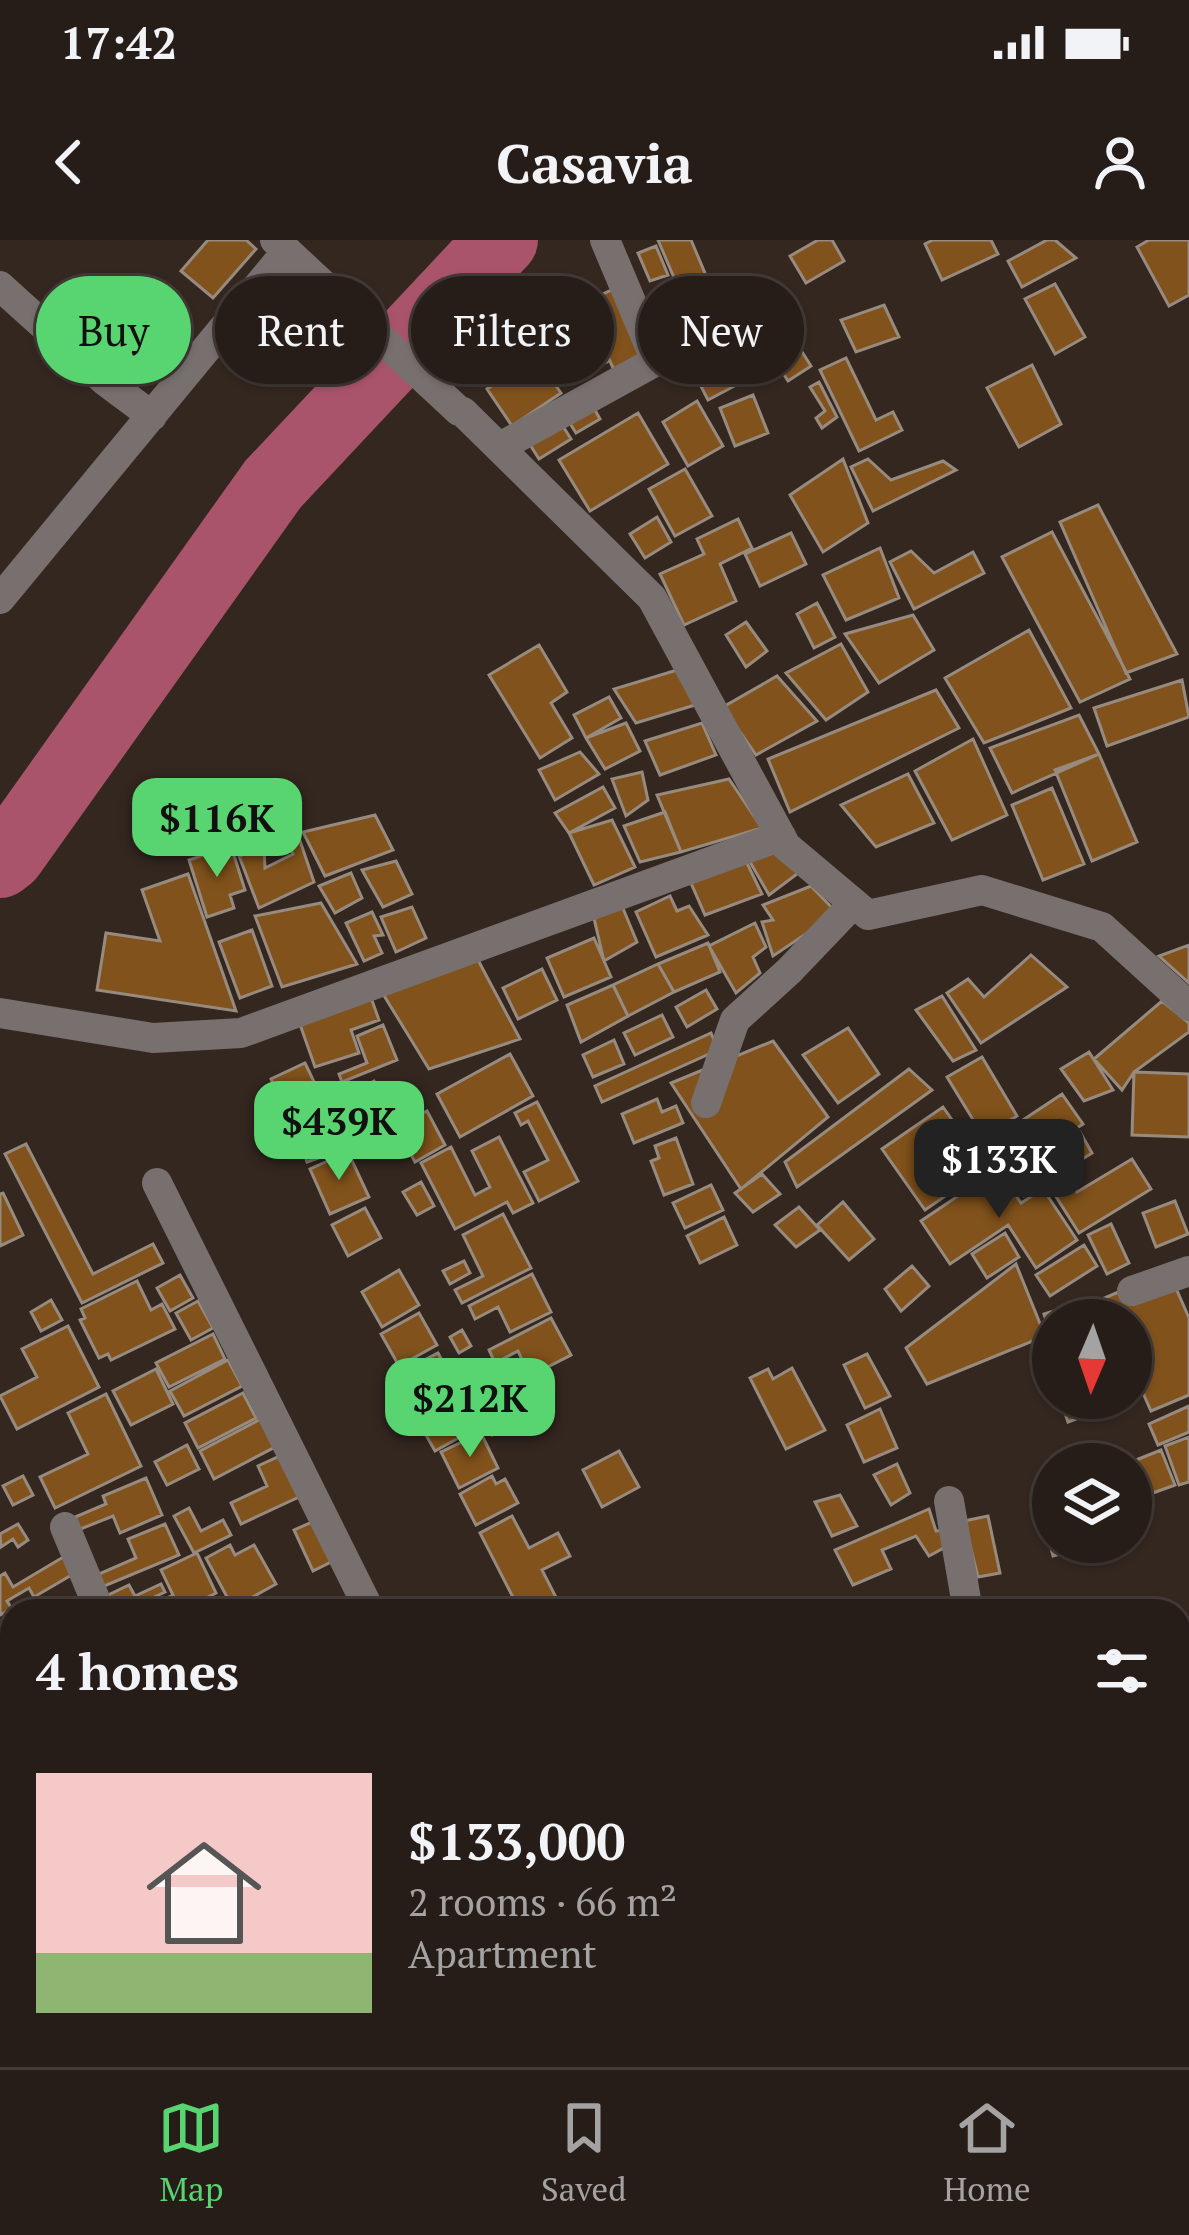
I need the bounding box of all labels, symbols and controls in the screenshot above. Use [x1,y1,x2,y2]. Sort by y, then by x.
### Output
text: 17:42 [60,12,177,72]
text: Casavia [496,127,693,198]
icon: back [36,129,102,195]
icon: person [1087,129,1153,195]
chip: Buy [36,276,191,384]
chip: Rent [215,276,387,384]
chip: Filters [411,276,614,384]
chip: New [638,276,804,384]
pin: $116K [133,778,301,880]
text: $116K [159,791,275,843]
pin: $439K [255,1081,423,1183]
text: $439K [281,1094,397,1146]
pin: $133K [915,1119,1083,1221]
text: $133K [941,1132,1057,1184]
north arrow [1032,1299,1152,1419]
map controls [1032,1299,1152,1563]
pin: $212K [386,1358,554,1460]
text: $212K [412,1371,528,1423]
button: layers [1032,1443,1152,1563]
text: 4 homes [36,1637,239,1705]
icon: filters [1089,1638,1155,1704]
text: $133,000 [408,1807,625,1875]
icon: home [132,1821,276,1965]
text: 2 rooms · 66 m² [408,1875,677,1927]
text: Apartment [408,1927,597,1979]
tab: Map [158,2095,224,2210]
tab: Saved [541,2095,627,2210]
tab: Home [943,2095,1031,2210]

